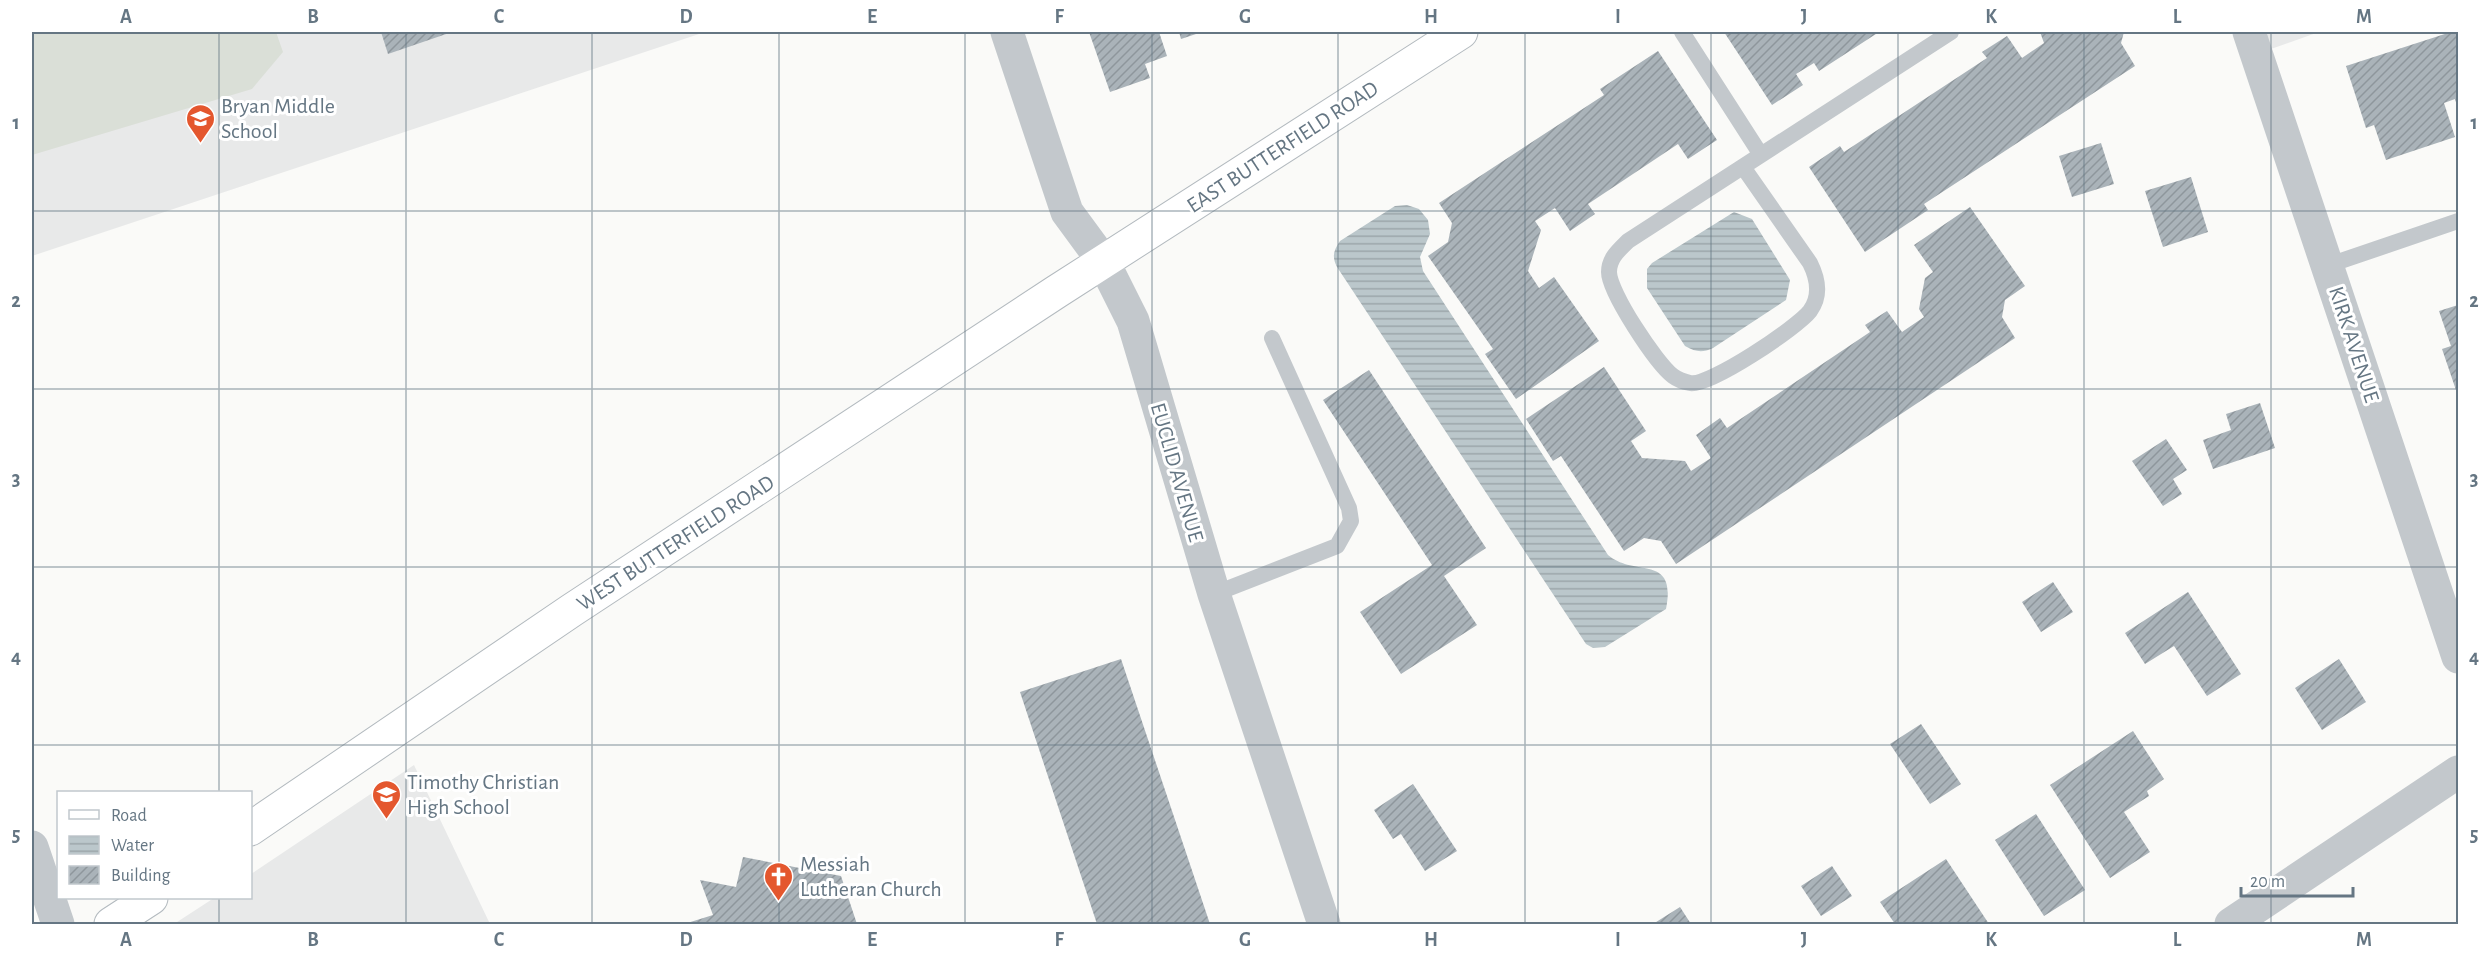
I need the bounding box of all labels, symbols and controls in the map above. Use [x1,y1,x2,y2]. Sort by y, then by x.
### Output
text: A [120,7,132,27]
text: B [307,7,319,27]
text: C [494,7,505,27]
text: D [679,7,693,27]
text: E [867,7,877,27]
text: F [1054,7,1064,27]
text: G [1239,7,1251,27]
text: H [1424,7,1438,27]
text: I [1615,7,1621,27]
text: J [1801,7,1807,27]
text: K [1985,7,1997,27]
text: L [2173,7,2182,27]
text: M [2356,7,2372,27]
street label: EAST BUTTERFIELD ROAD [1183,77,1382,217]
place label: Bryan Middle School [221,95,335,142]
school or university icon: Bryan Middle School [184,102,216,144]
text: 1 [12,113,20,133]
text: 1 [2470,113,2478,133]
street label: KIRK AVENUE [2325,284,2383,405]
text: 2 [11,291,21,311]
text: 2 [2469,291,2479,311]
street label: EUCLID AVENUE [1147,400,1207,545]
text: 3 [12,469,20,489]
text: 3 [2470,469,2478,489]
street label: WEST BUTTERFIELD ROAD [573,471,778,615]
text: 4 [11,647,21,667]
text: 4 [2469,647,2479,667]
place label: Timothy Christian High School [407,771,559,818]
school or university icon: Timothy Christian High School [370,778,402,820]
legend [57,791,252,899]
text: Road [111,807,147,825]
text: 5 [12,825,20,845]
text: 5 [2470,825,2478,845]
text: Water [111,837,154,855]
place label: Messiah Lutheran Church [800,853,942,900]
church icon: Messiah Lutheran Church [763,860,795,902]
scale bar [2241,860,2354,898]
text: Building [111,867,171,885]
text: 20 m [2250,873,2285,891]
text: A [120,930,132,950]
text: B [307,930,319,950]
text: C [494,930,505,950]
text: D [679,930,693,950]
text: E [867,930,877,950]
text: F [1054,930,1064,950]
text: G [1239,930,1251,950]
text: H [1424,930,1438,950]
text: I [1615,930,1621,950]
text: J [1801,930,1807,950]
text: K [1985,930,1997,950]
text: L [2173,930,2182,950]
text: M [2356,930,2372,950]

